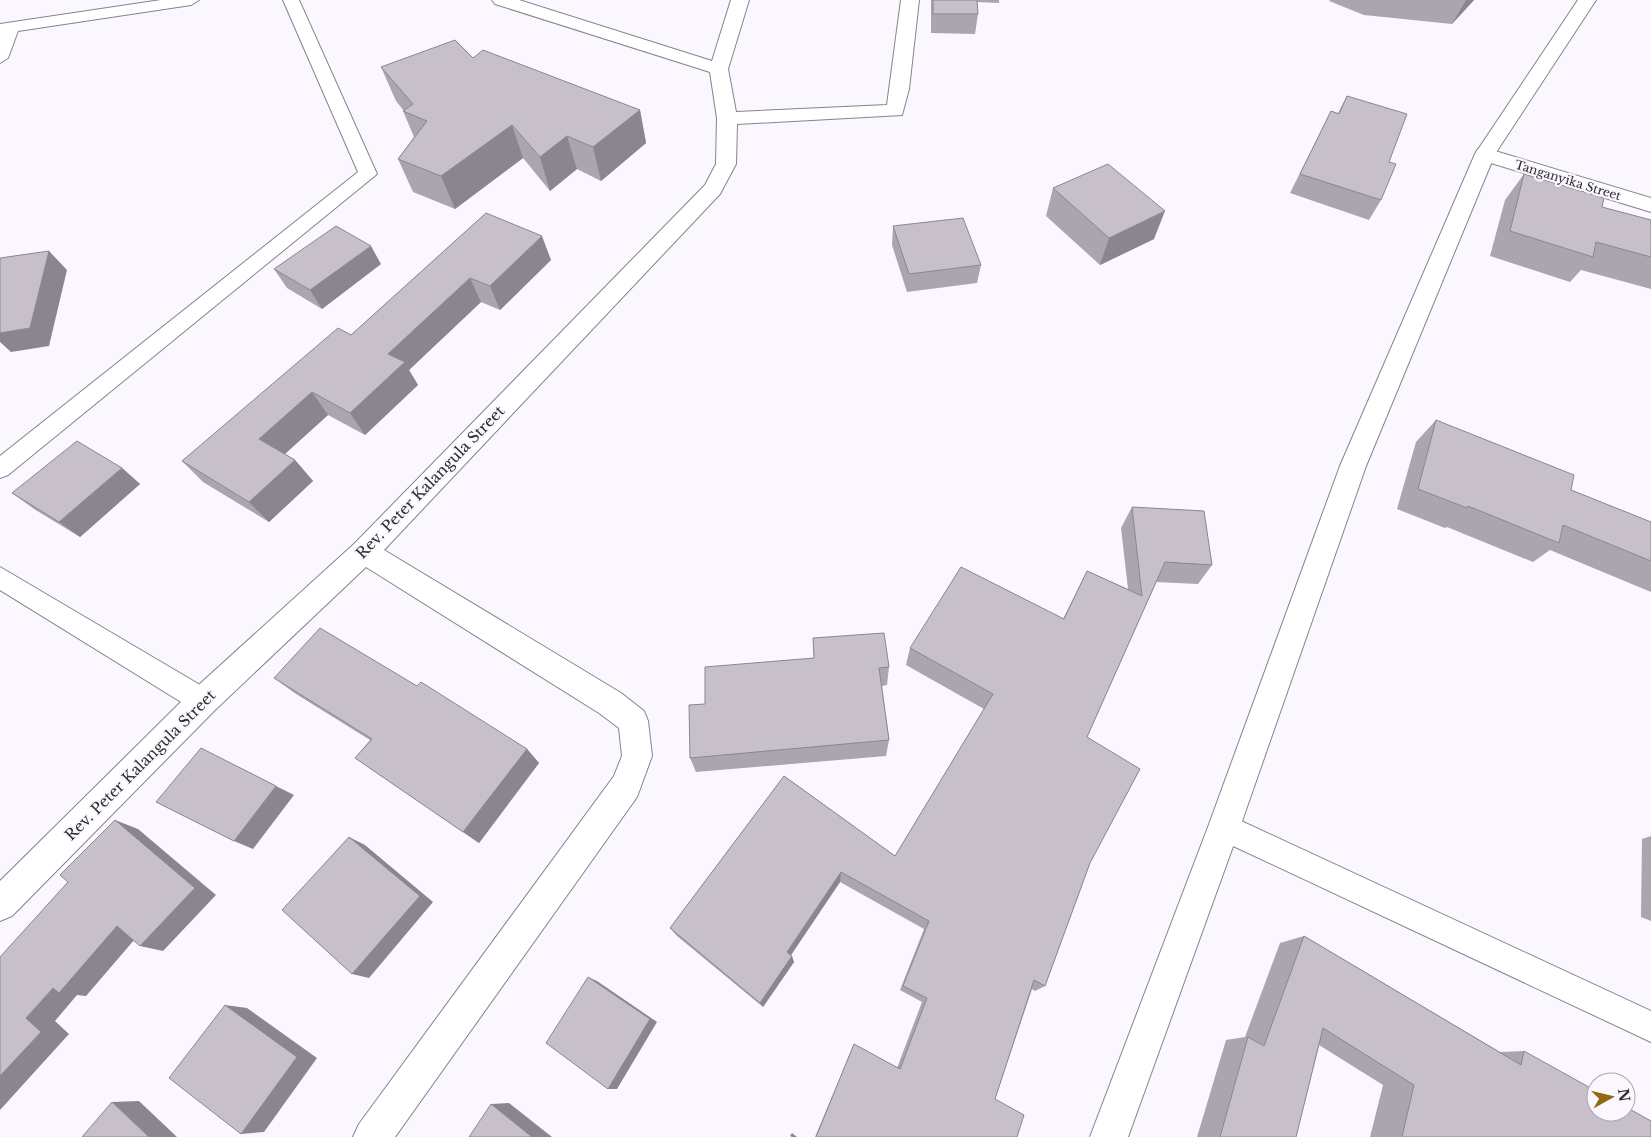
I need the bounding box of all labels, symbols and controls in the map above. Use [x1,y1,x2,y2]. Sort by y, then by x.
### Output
street label: Tanganyika Street [1513,157,1623,203]
street label: Rev. Peter Kalangula Street [352,401,508,563]
street label: Rev. Peter Kalangula Street [61,685,220,844]
north arrow [1586,1072,1636,1122]
text: N [1614,1087,1634,1103]

